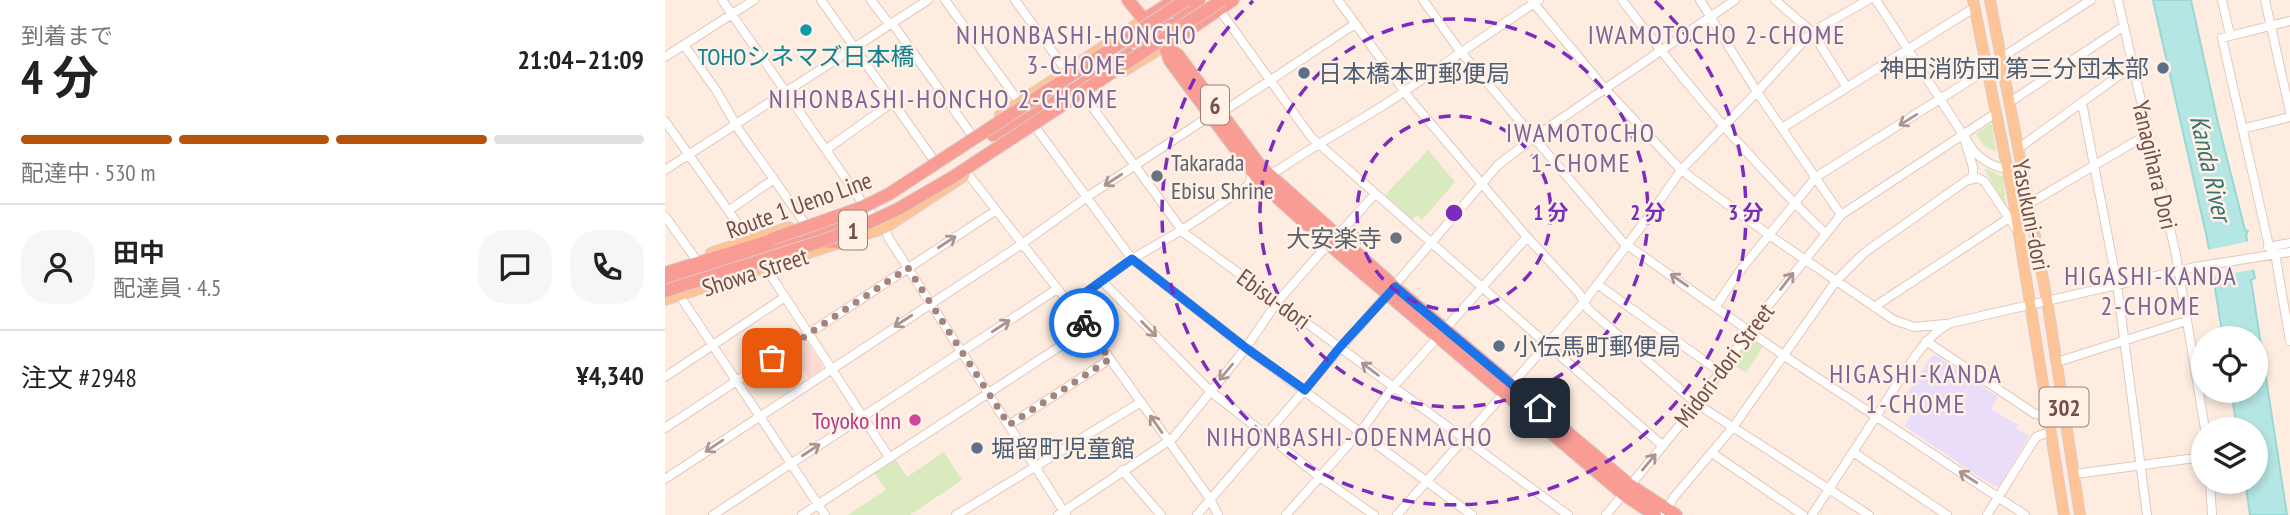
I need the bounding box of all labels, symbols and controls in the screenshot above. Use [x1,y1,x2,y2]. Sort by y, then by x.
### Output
district label: NIHONBASHI-HONCHO 3-CHOME [956,18,1198,81]
district label: IWAMOTOCHO 2-CHOME [1588,18,1846,51]
text: 到着まで [21,21,113,50]
marker: TOHOシネマズ日本橋 [798,22,814,38]
place label: TOHOシネマズ日本橋 [697,41,915,72]
text: 21:04–21:09 [517,43,644,76]
text: 4 分 [21,47,98,107]
place label: 神田消防団 第三分団本部 [1880,53,2149,84]
place label: 日本橋本町郵便局 [1318,58,1510,89]
marker: 神田消防団 第三分団本部 [2155,60,2171,76]
marker: 日本橋本町郵便局 [1296,65,1312,81]
district label: NIHONBASHI-HONCHO 2-CHOME [769,82,1119,115]
road number: 6 [1201,86,1229,124]
street label: Yanagihara Dori [2125,98,2185,232]
one-way arrow [1899,112,1918,127]
water label: Kanda River [2183,112,2240,228]
district label: IWAMOTOCHO 1-CHOME [1506,116,1656,179]
place label: Takarada Ebisu Shrine [1171,147,1274,206]
street label: Yasukuni-dori [2005,157,2057,273]
text: 配達中 · 530 m [21,158,156,187]
street label: Route 1 Ueno Line [722,165,876,245]
marker: Takarada Ebisu Shrine [1149,168,1165,184]
one-way arrow [1103,174,1123,188]
text: 1 分 [1533,199,1569,226]
text: 2 分 [1630,199,1666,226]
text: 3 分 [1728,199,1764,226]
centre of rings [1442,201,1466,225]
road number: 1 [839,210,867,249]
place label: 大安楽寺 [1286,223,1382,254]
button: person [21,230,95,304]
button: chat [478,230,552,304]
button: phone [570,230,644,304]
marker: 大安楽寺 [1388,230,1404,246]
one-way arrow [936,235,956,249]
text: 田中 [113,236,165,269]
street label: Showa Street [698,240,812,304]
district label: HIGASHI-KANDA 2-CHOME [2064,259,2238,322]
street label: Ebisu-dori [1231,262,1317,336]
text: 配達員 · 4.5 [113,273,221,302]
one-way arrow [1670,273,1689,288]
one-way arrow [1780,273,1795,291]
courier [1049,288,1119,358]
street label: Midori-dori Street [1667,297,1781,433]
icon: bike [1065,304,1103,342]
one-way arrow [894,314,914,328]
one-way arrow [991,318,1011,332]
one-way arrow [1140,320,1157,337]
map controls [2191,326,2268,494]
button: locate [2191,326,2268,403]
pin [742,328,802,388]
place label: 小伝馬町郵便局 [1513,331,1681,362]
marker: 小伝馬町郵便局 [1491,338,1507,354]
icon: bag [753,339,791,377]
district label: HIGASHI-KANDA 1-CHOME [1829,357,2003,420]
text: ¥4,340 [576,359,644,392]
text: 注文 #2948 [21,361,137,394]
one-way arrow [1361,362,1379,377]
one-way arrow [1218,363,1234,381]
pin [1510,378,1570,438]
road number: 302 [2039,388,2089,426]
icon: home [1521,389,1559,427]
place label: Toyoko Inn [812,405,901,436]
marker: Toyoko Inn [907,412,923,428]
one-way arrow [1149,415,1163,434]
button: layers [2191,417,2268,494]
district label: NIHONBASHI-ODENMACHO [1207,420,1493,453]
place label: 堀留町児童館 [991,433,1135,464]
one-way arrow [704,439,724,453]
marker: 堀留町児童館 [969,440,985,456]
one-way arrow [800,443,820,457]
one-way arrow [1642,454,1657,472]
one-way arrow [1959,470,1979,484]

